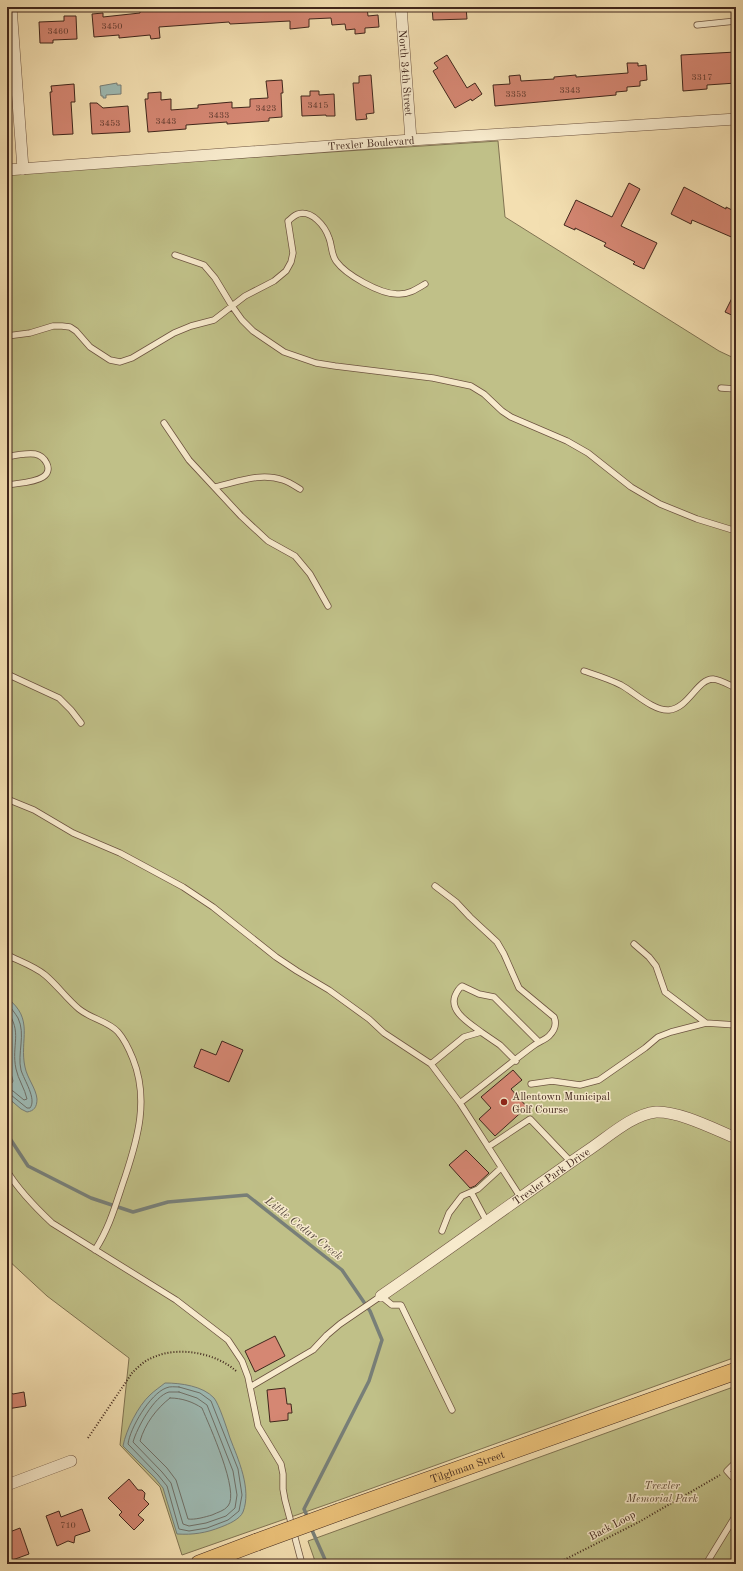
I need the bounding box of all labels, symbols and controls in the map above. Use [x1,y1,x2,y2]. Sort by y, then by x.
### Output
house number: 3450 [102,22,122,31]
house number: 3460 [48,27,68,36]
street label: North 34th Street [396,29,413,117]
house number: 3317 [692,73,712,82]
house number: 3343 [560,86,580,95]
house number: 3353 [506,90,526,99]
house number: 3415 [308,101,328,110]
house number: 3423 [256,104,276,113]
house number: 3433 [209,111,229,120]
house number: 3443 [156,117,176,126]
house number: 3453 [100,119,120,128]
street label: Trexler Boulevard [327,136,415,153]
place label: Allentown Municipal Golf Course [512,1092,610,1116]
marker: Allentown Municipal Golf Course [499,1097,509,1107]
street label: Trexler Park Drive [512,1147,592,1208]
water label: Little Cedar Creek [262,1194,345,1263]
street label: Tilghman Street [429,1450,506,1486]
park label: Trexler Memorial Park [625,1481,698,1505]
street label: Back Loop [588,1509,638,1543]
house number: 710 [60,1521,76,1530]

